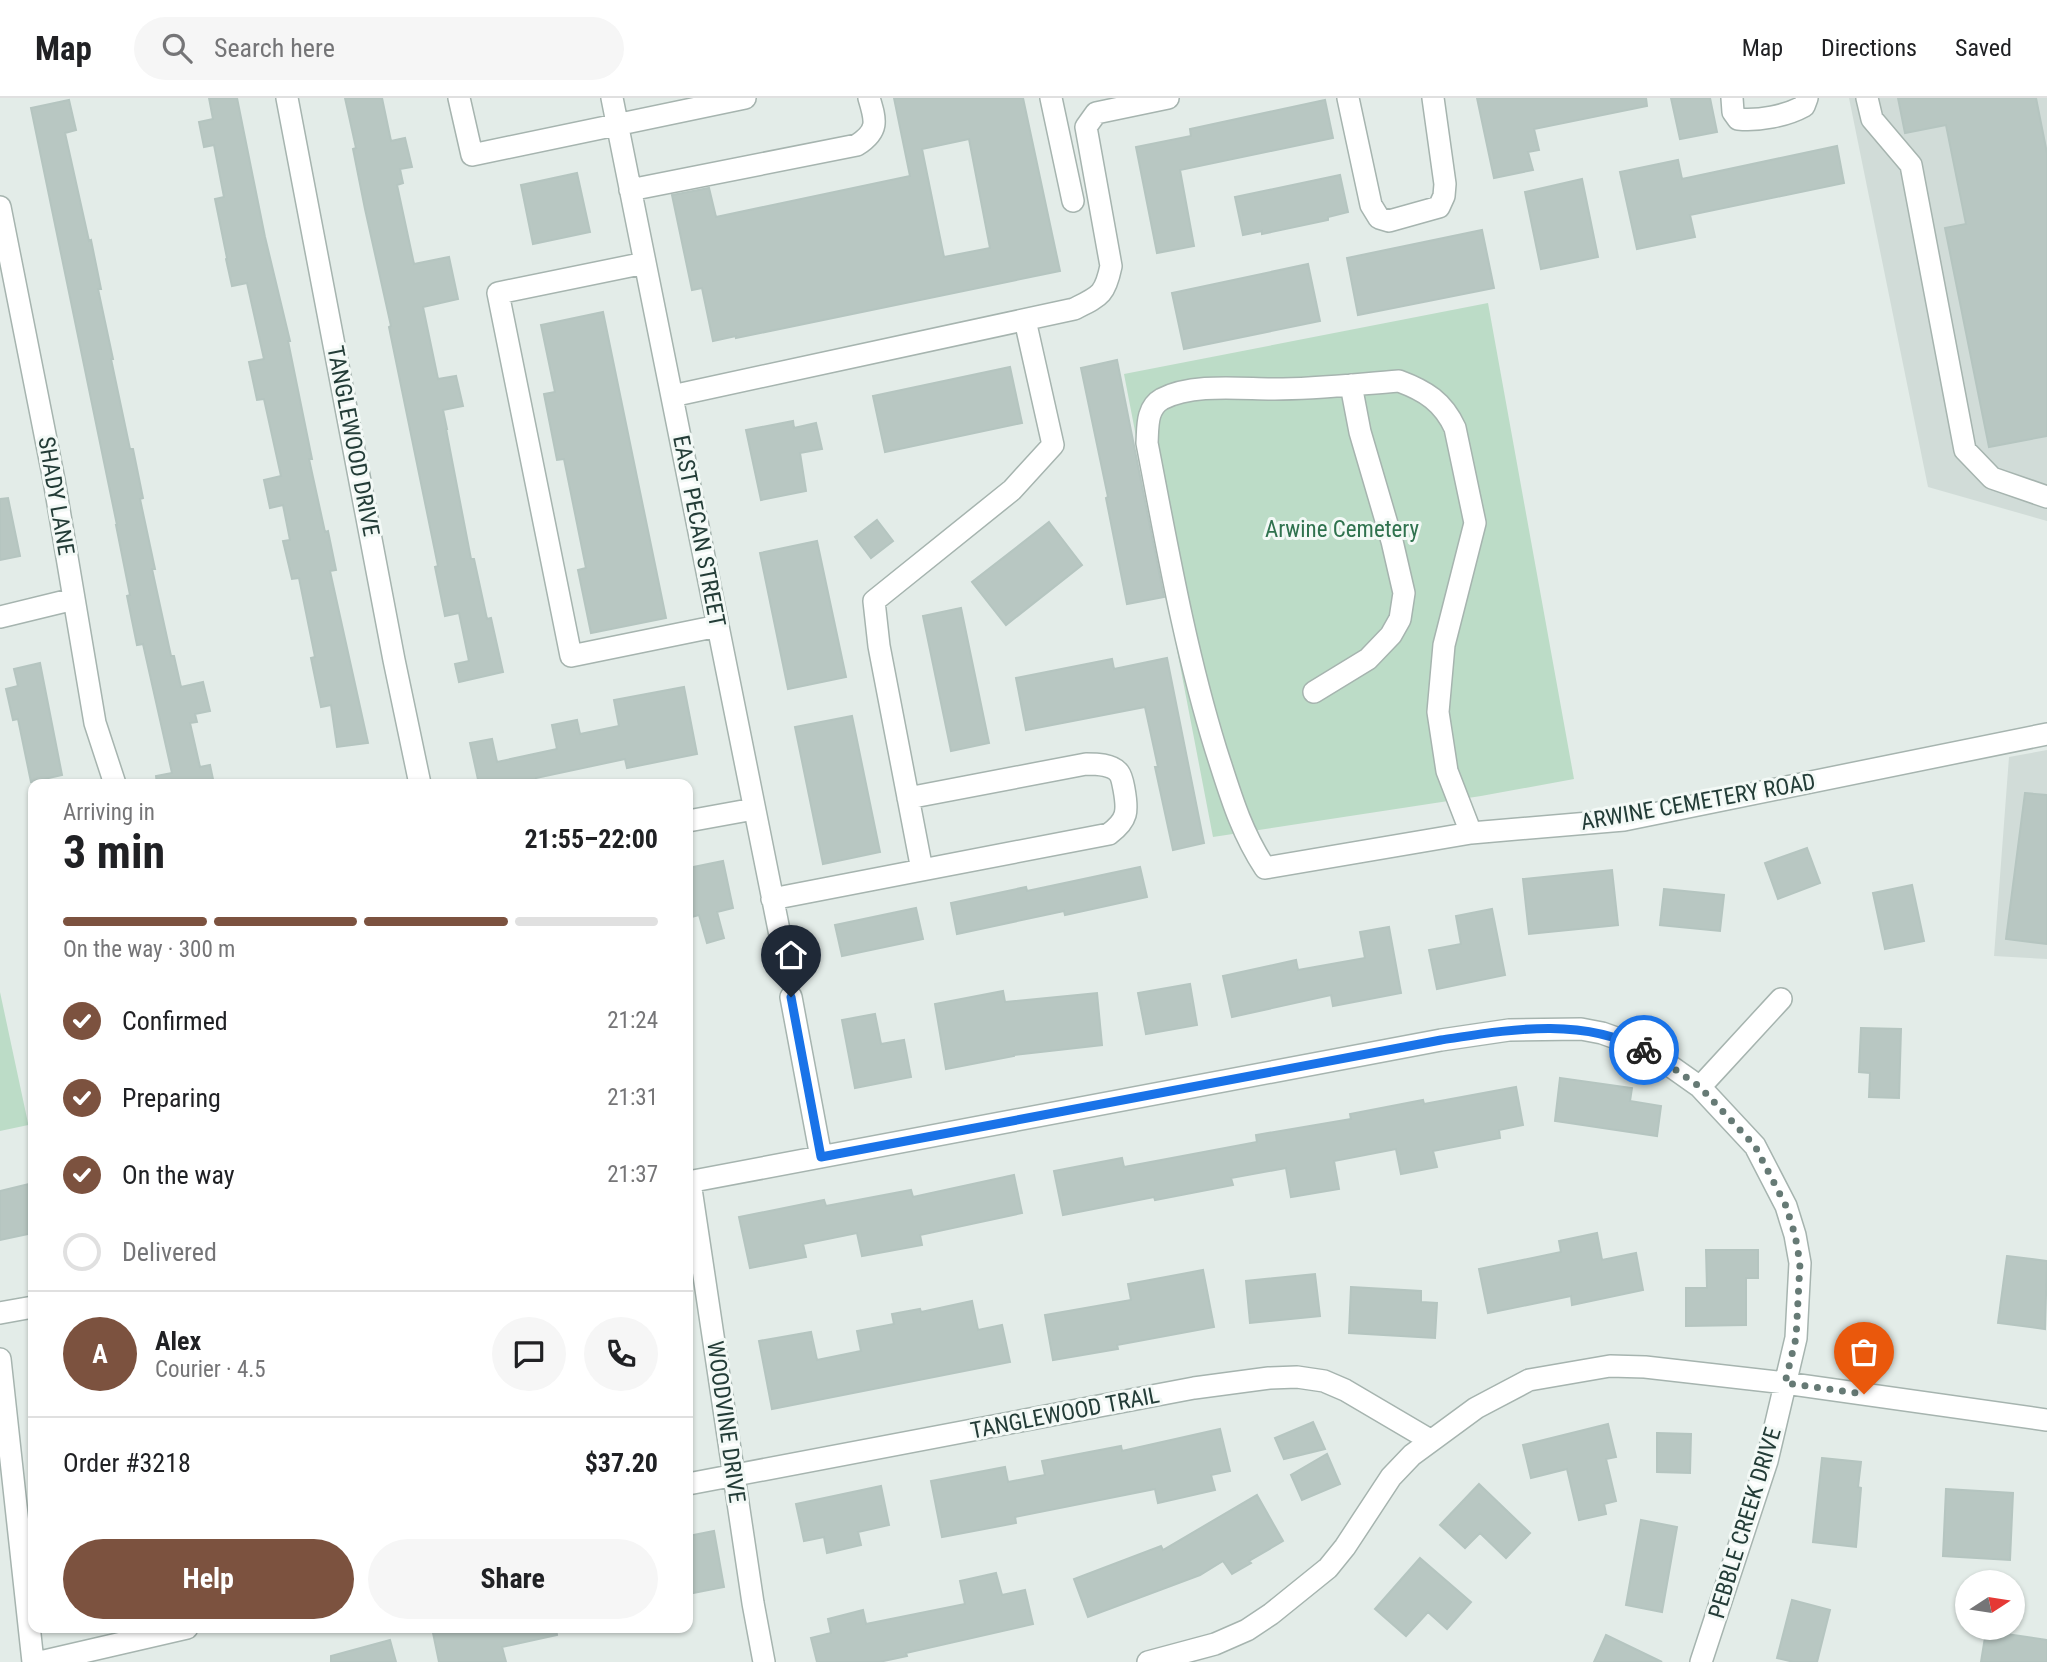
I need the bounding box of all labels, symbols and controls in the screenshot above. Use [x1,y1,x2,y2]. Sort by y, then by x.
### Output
search box [134,17,624,80]
text: Map [35,29,92,68]
icon: search [158,29,196,67]
text: Search here [214,33,335,63]
text: Map [1742,34,1783,62]
text: Directions [1821,34,1917,62]
text: Saved [1955,34,2012,62]
street label: TANGLEWOOD DRIVE [321,343,385,539]
street label: EAST PECAN STREET [667,433,731,629]
street label: SHADY LANE [32,435,80,557]
park label: Arwine Cemetery [1265,516,1420,543]
street label: ARWINE CEMETERY ROAD [1579,768,1817,836]
text: Arriving in [63,799,155,826]
text: 21:55–22:00 [524,824,658,854]
text: 3 min [63,825,165,879]
pin [761,925,821,997]
text: On the way · 300 m [63,936,235,963]
icon: home [772,936,810,974]
icon: check [63,1002,101,1040]
text: Confirmed [122,1006,228,1036]
text: 21:24 [607,1007,658,1034]
courier [1609,1015,1679,1085]
icon: bike [1625,1031,1663,1069]
icon: check [63,1079,101,1117]
text: Preparing [122,1083,221,1113]
text: 21:31 [607,1084,658,1111]
icon: check [63,1156,101,1194]
text: On the way [122,1160,235,1190]
text: 21:37 [607,1161,658,1188]
text: Delivered [122,1237,217,1267]
button: chat [492,1317,566,1391]
button: phone [584,1317,658,1391]
pin [1834,1322,1894,1394]
text: Alex [155,1326,201,1356]
icon: bag [1845,1333,1883,1371]
text: A [92,1339,108,1369]
street label: WOODVINE DRIVE [701,1339,751,1505]
text: Courier · 4.5 [155,1356,266,1383]
street label: TANGLEWOOD TRAIL [968,1381,1162,1445]
street label: PEBBLE CREEK DRIVE [1703,1424,1787,1622]
text: Order #3218 [63,1448,191,1478]
text: $37.20 [585,1448,658,1478]
button: Help [63,1539,354,1619]
button: Share [368,1539,658,1619]
north arrow [1955,1570,2025,1640]
map controls [1955,1570,2025,1640]

